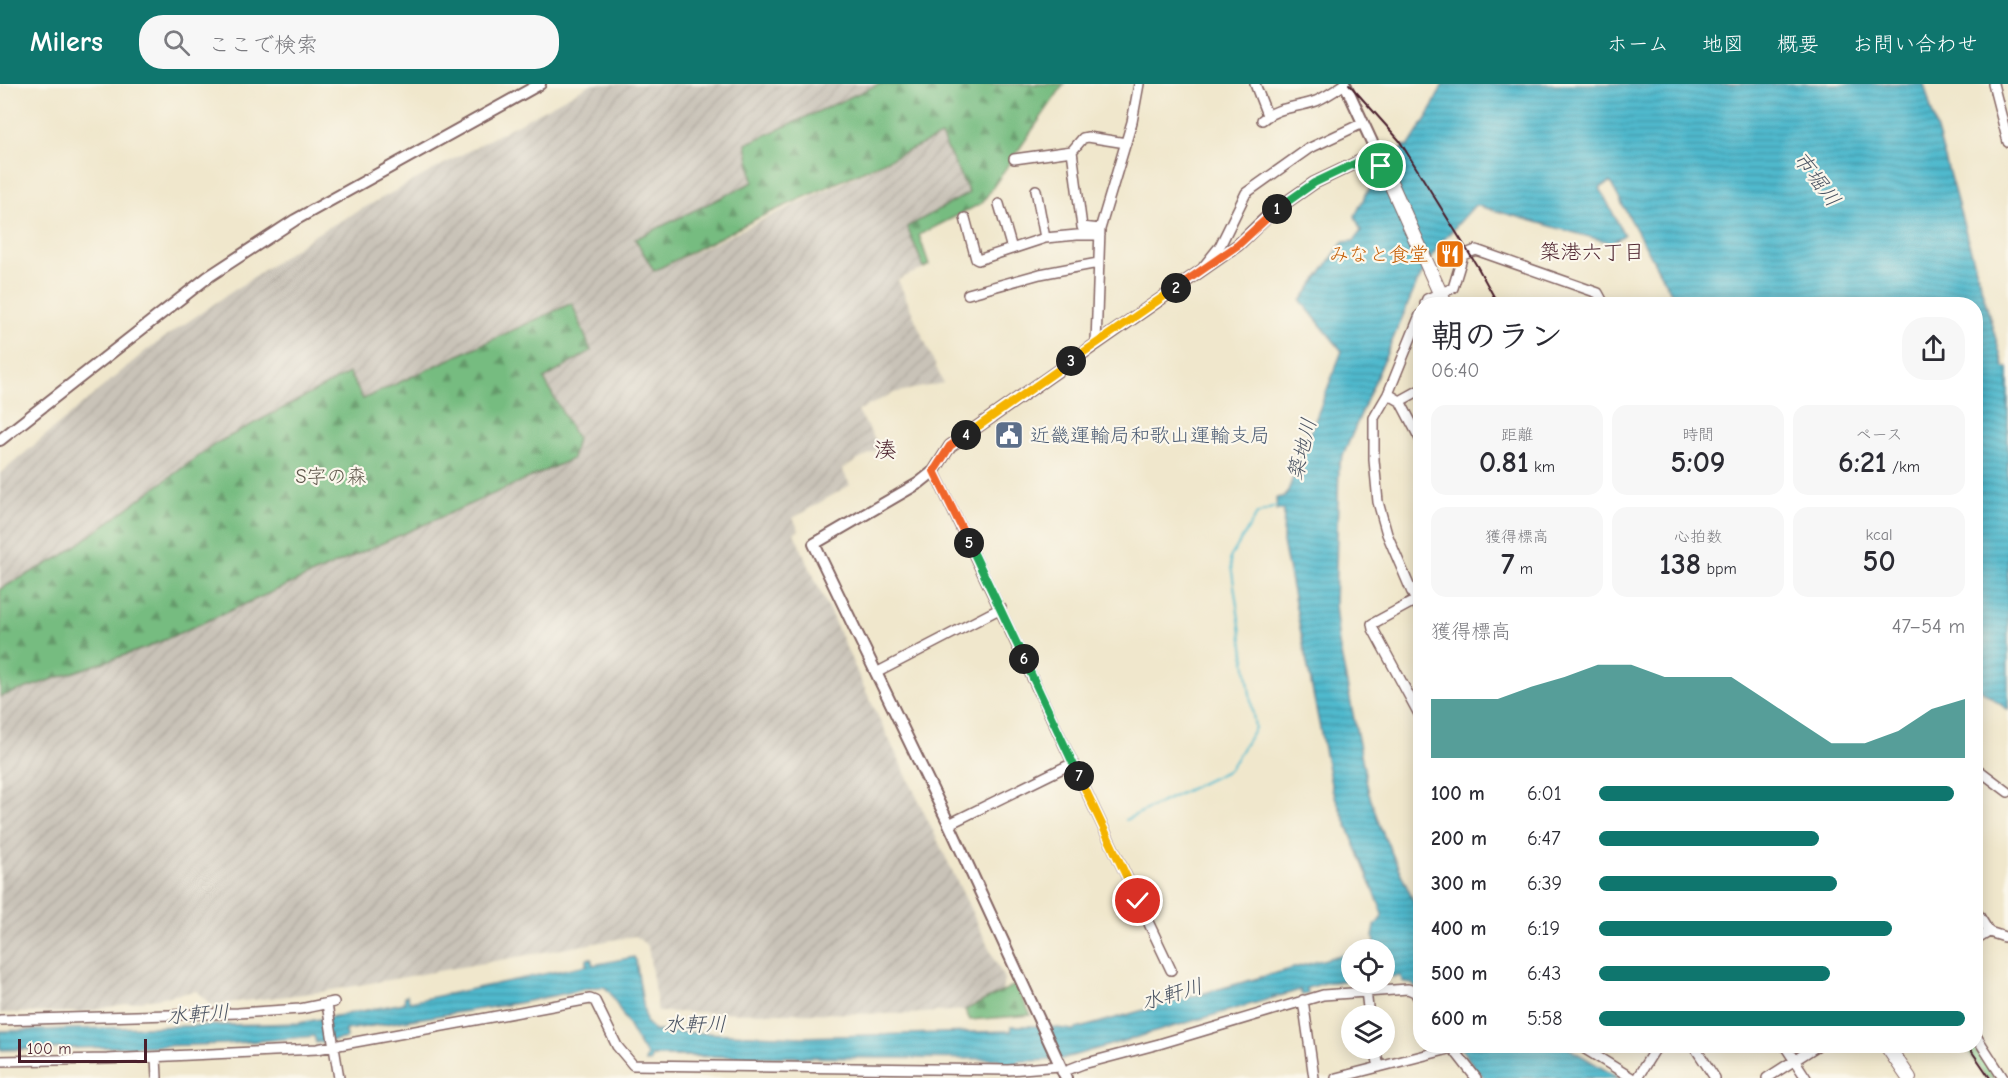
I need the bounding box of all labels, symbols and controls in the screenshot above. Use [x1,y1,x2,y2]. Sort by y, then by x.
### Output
search box [139,15,559,69]
text: Milers [30,26,103,58]
icon: search [160,26,193,59]
text: ここで検索 [208,32,318,58]
text: ホーム [1607,32,1669,56]
text: 地図 [1702,32,1744,56]
text: 概要 [1777,32,1819,56]
text: お問い合わせ [1852,32,1978,56]
pin [1355,140,1406,191]
water label: 市堀川 [1788,147,1846,211]
icon: arrive [1364,149,1397,182]
pin: 1 [1262,194,1292,224]
text: 1 [1274,200,1280,218]
restaurant icon: みなと食堂 [1434,238,1466,270]
district label: 築港六丁目 [1540,240,1645,264]
place label: みなと食堂 [1329,243,1429,266]
pin: 2 [1161,273,1191,303]
text: 2 [1172,279,1180,297]
text: 朝のラン [1431,317,1563,355]
button: share [1902,317,1965,380]
pin: 3 [1056,346,1086,376]
text: 3 [1067,352,1075,370]
text: 06:40 [1431,359,1480,382]
water label: 築地川 [1283,416,1321,482]
public building icon: 近畿運輸局和歌山運輸支局 [993,419,1025,451]
pin: 4 [951,420,981,450]
place label: 近畿運輸局和歌山運輸支局 [1030,424,1270,447]
text: 4 [962,426,970,444]
text: 距離 [1501,426,1533,444]
text: 時間 [1682,426,1714,444]
text: ペース [1855,426,1903,444]
district label: 湊 [874,437,896,463]
text: 0.81 [1479,445,1529,480]
text: 5:09 [1671,445,1726,480]
text: 6:21 [1838,445,1887,480]
text: km [1529,458,1555,476]
text: /km [1887,458,1920,476]
park label: S字の森 [295,465,367,488]
text: kcal [1866,526,1892,544]
pin: 5 [954,528,984,558]
text: 獲得標高 [1485,528,1549,546]
text: 心拍数 [1674,528,1722,546]
text: 5 [965,534,973,552]
text: 50 [1862,544,1896,579]
text: 7 [1501,547,1514,582]
text: 138 [1659,547,1701,582]
text: m [1514,560,1533,578]
text: bpm [1701,560,1737,578]
text: 47–54 m [1892,615,1965,638]
text: 獲得標高 [1431,620,1511,643]
pin: 6 [1009,644,1039,674]
text: 6 [1020,650,1028,668]
pin: 7 [1064,761,1094,791]
text: 7 [1075,767,1083,785]
text: 100 m [1431,782,1485,805]
text: 6:01 [1527,782,1562,805]
text: 200 m [1431,827,1487,850]
text: 6:47 [1527,827,1561,850]
text: 300 m [1431,872,1487,895]
text: 6:39 [1527,872,1562,895]
pin [1112,875,1163,926]
icon: check [1121,884,1154,917]
text: 400 m [1431,917,1486,940]
text: 6:19 [1527,917,1560,940]
map controls [1341,939,1395,1059]
button: locate [1341,939,1395,993]
text: 500 m [1431,962,1488,985]
text: 6:43 [1527,962,1561,985]
water label: 水軒川 [1138,974,1206,1014]
water label: 水軒川 [166,1000,230,1028]
button: layers [1341,1005,1395,1059]
text: 600 m [1431,1007,1487,1030]
text: 5:58 [1527,1007,1563,1030]
water label: 水軒川 [664,1012,727,1036]
scale bar [18,1036,147,1064]
text: 100 m [27,1040,71,1058]

